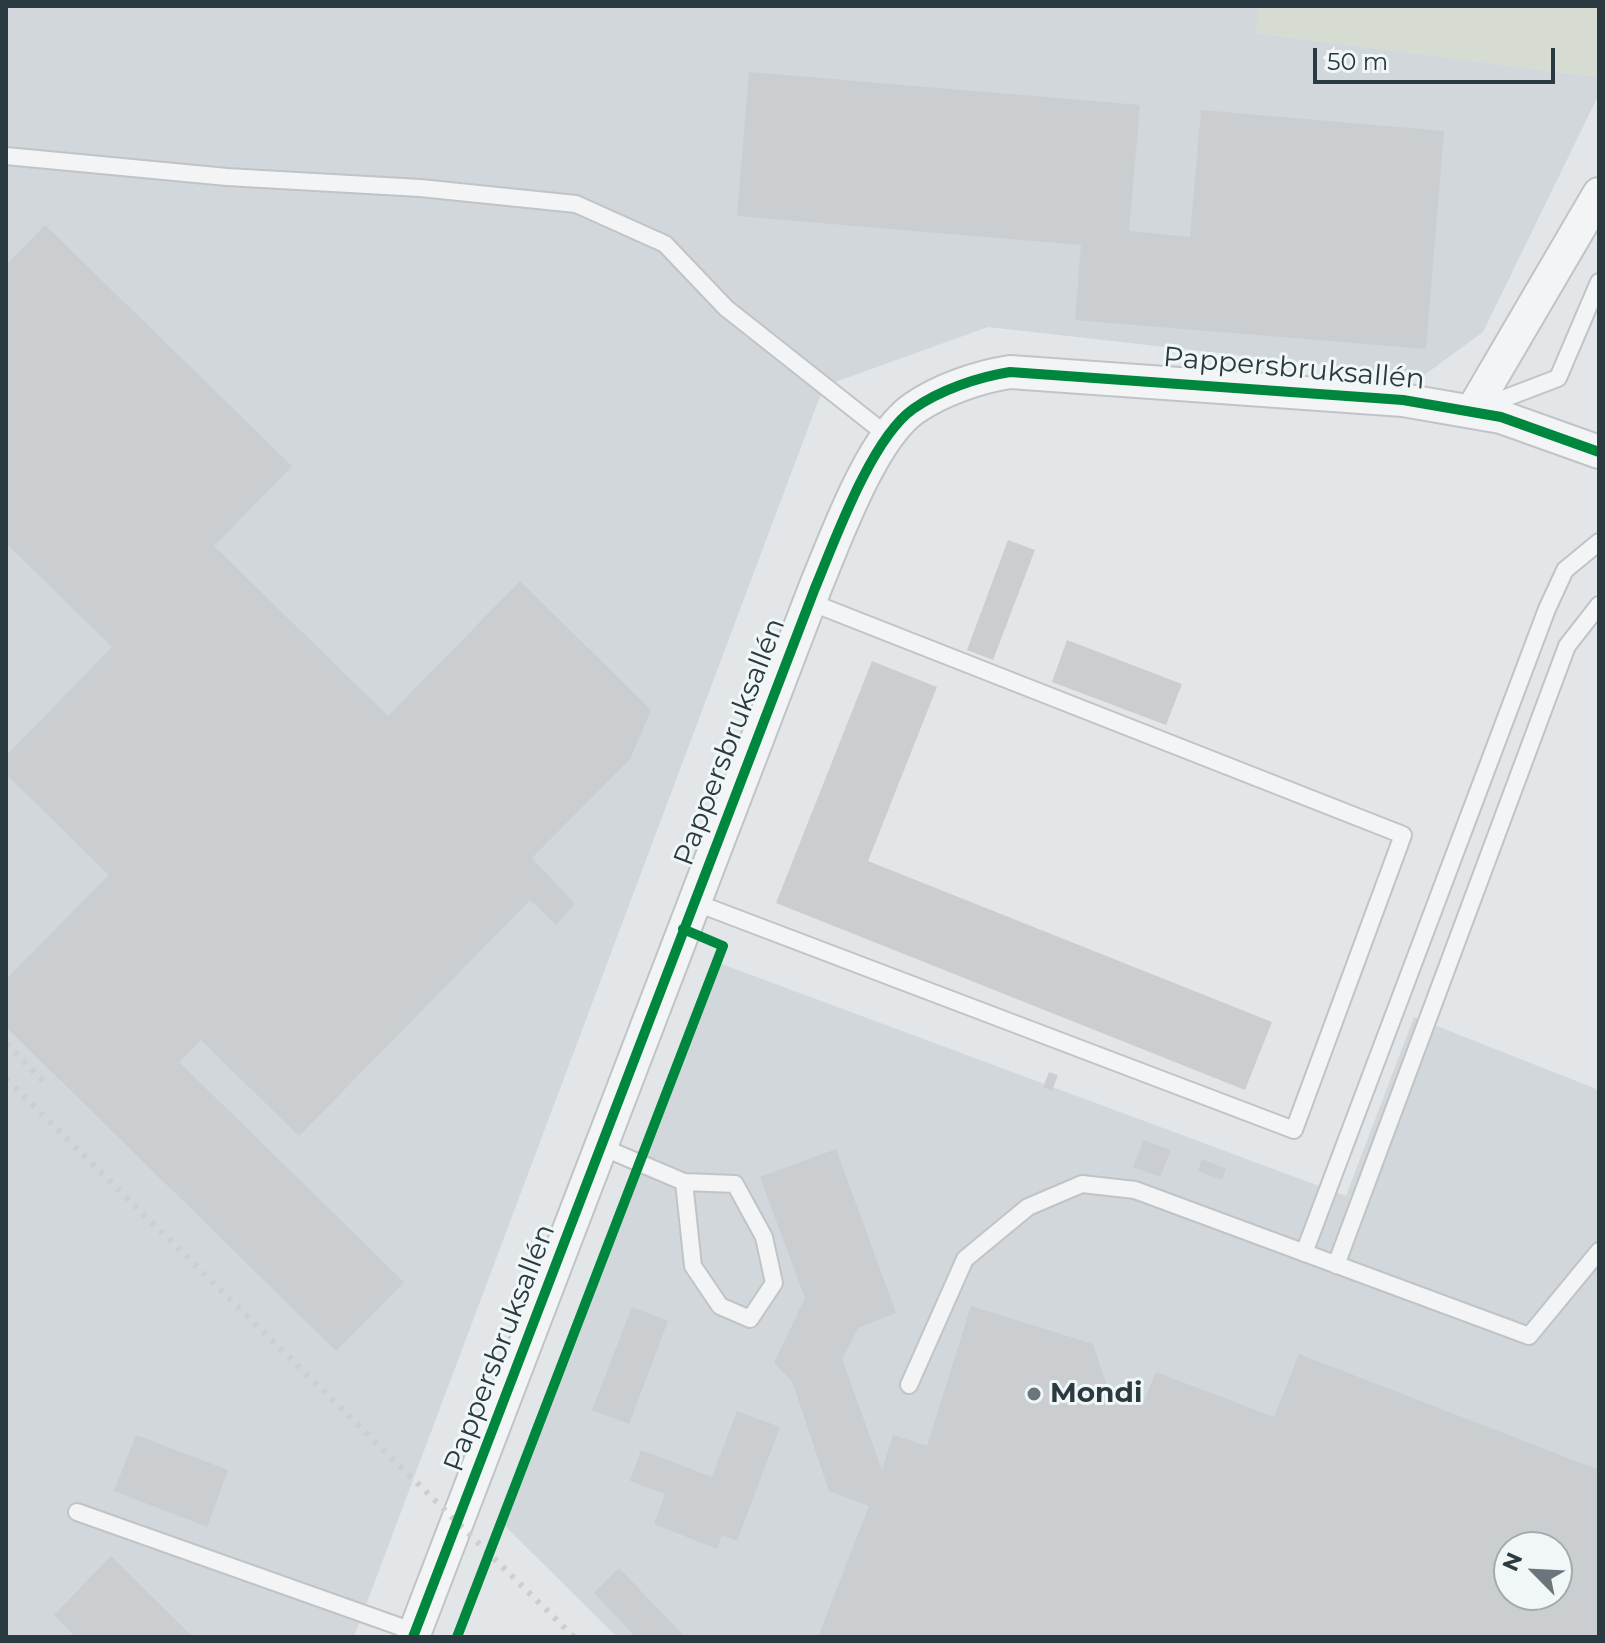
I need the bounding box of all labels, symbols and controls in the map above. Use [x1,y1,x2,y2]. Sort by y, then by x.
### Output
scale bar [1317,32,1559,82]
text: 50 m [1327,47,1388,76]
street label: Pappersbruksallén [1162,341,1426,397]
street label: Pappersbruksallén [667,614,793,870]
street label: Pappersbruksallén [437,1220,563,1476]
place label: Mondi [1050,1377,1142,1411]
marker: Mondi [1025,1385,1043,1403]
north arrow [1493,1531,1573,1611]
text: N [1496,1548,1528,1575]

